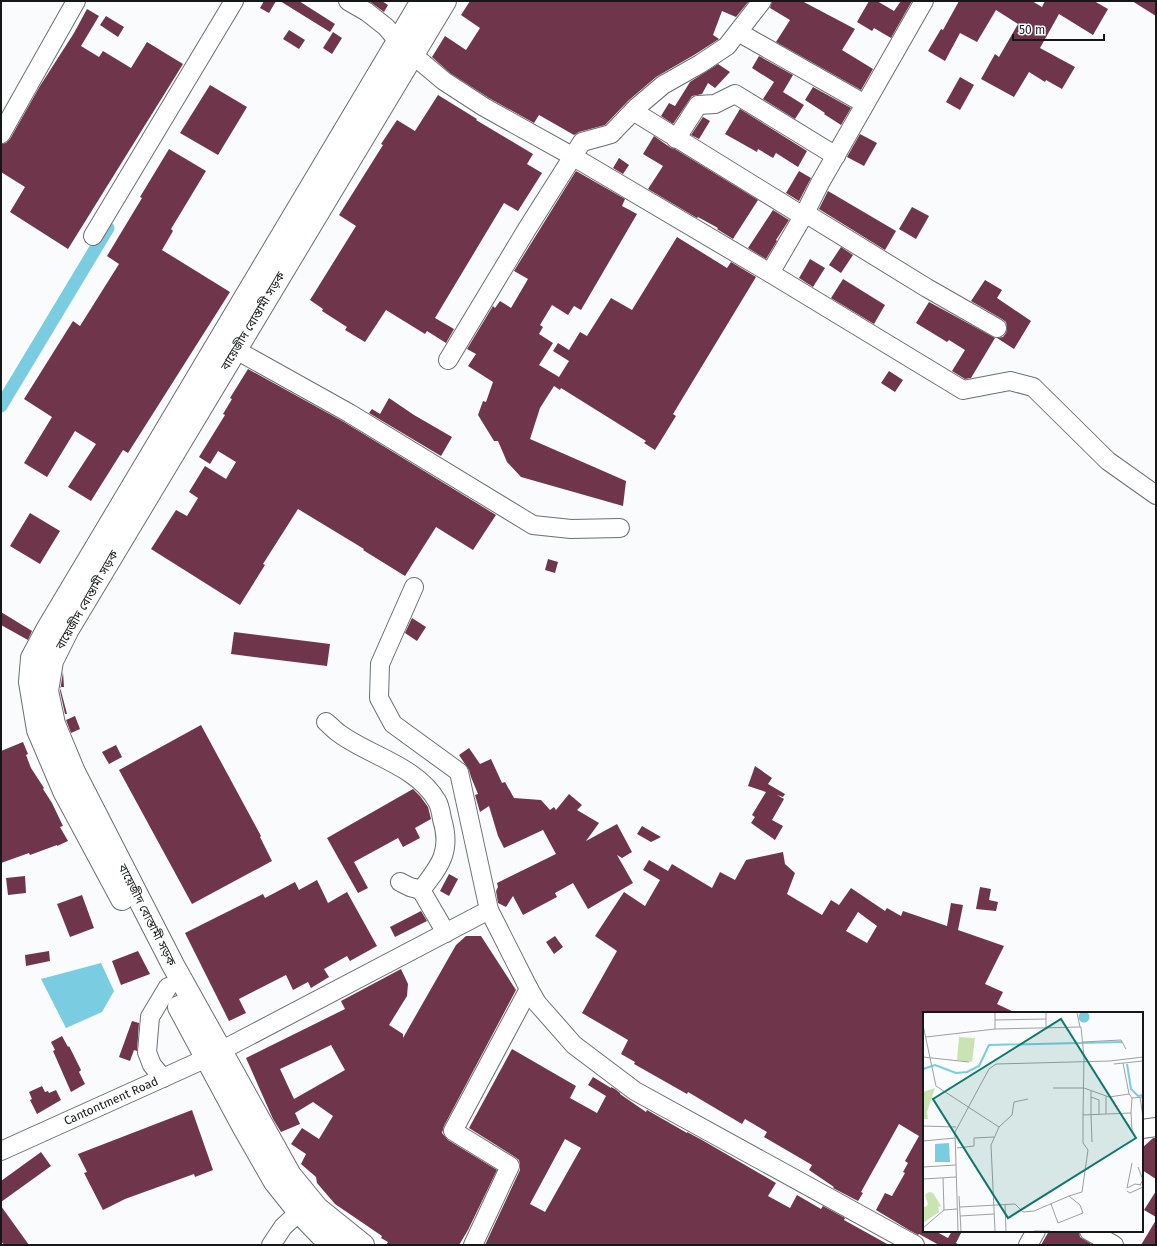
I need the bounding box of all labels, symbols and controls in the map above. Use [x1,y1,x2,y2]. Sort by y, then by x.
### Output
scale bar [1013,16,1104,42]
text: 50 m [1019,23,1045,37]
street label: বায়েজীদ বোস্তামী সড়ক [217,269,288,374]
street label: বায়েজীদ বোস্তামী সড়ক [52,547,121,653]
street label: বায়েজীদ বোস্তামী সড়ক [115,860,180,968]
inset map [923,1012,1143,1232]
street label: Cantontment Road [62,1074,160,1128]

